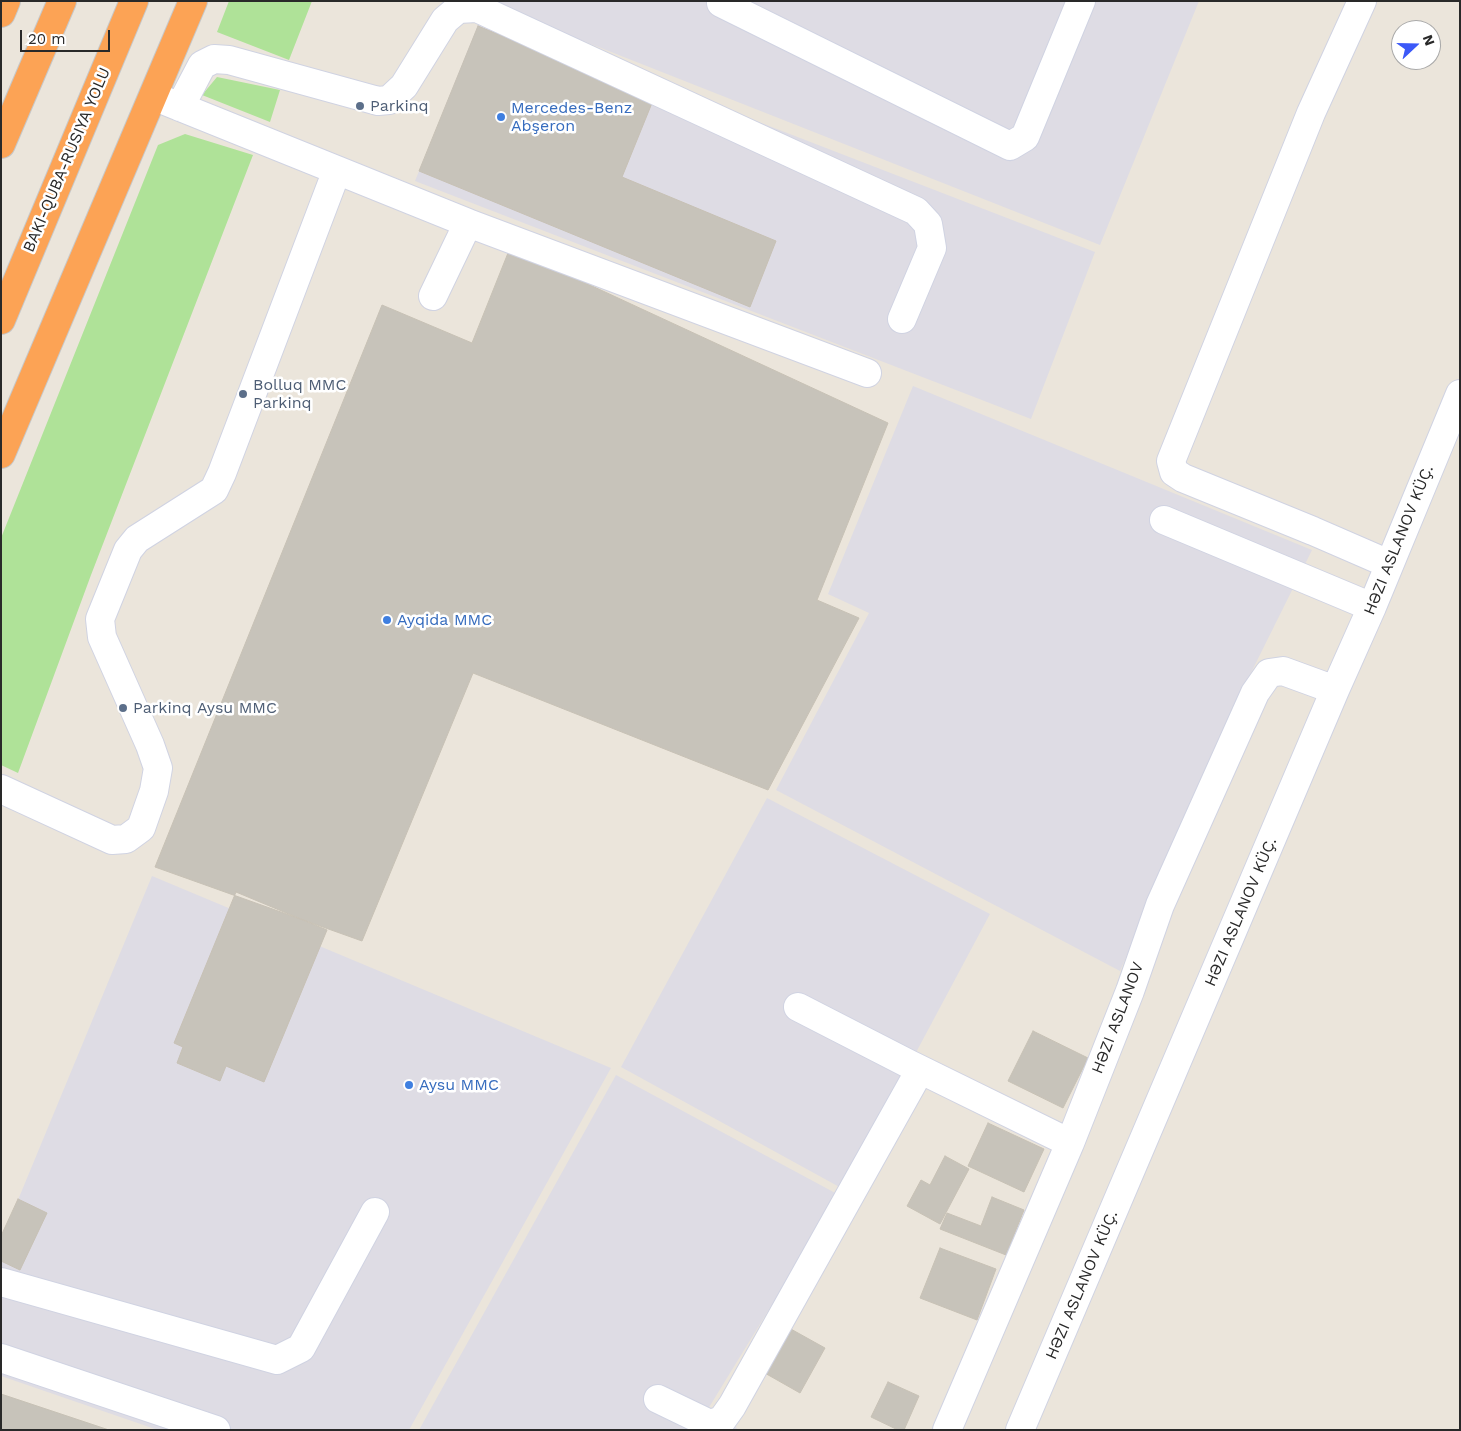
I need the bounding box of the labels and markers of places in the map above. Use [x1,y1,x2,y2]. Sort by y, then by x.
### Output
place label: Parkinq [370,96,429,116]
place label: Mercedes-Benz Abşeron [511,98,632,136]
marker: Parkinq [354,100,366,112]
marker: Mercedes-Benz Abşeron [495,111,507,123]
place label: Bolluq MMC Parkinq [253,375,347,413]
marker: Bolluq MMC Parkinq [237,388,249,400]
place label: Ayqida MMC [397,610,492,630]
marker: Ayqida MMC [381,614,393,626]
place label: Parkinq Aysu MMC [133,698,277,718]
marker: Parkinq Aysu MMC [117,702,129,714]
place label: Aysu MMC [419,1075,499,1095]
marker: Aysu MMC [403,1079,415,1091]

